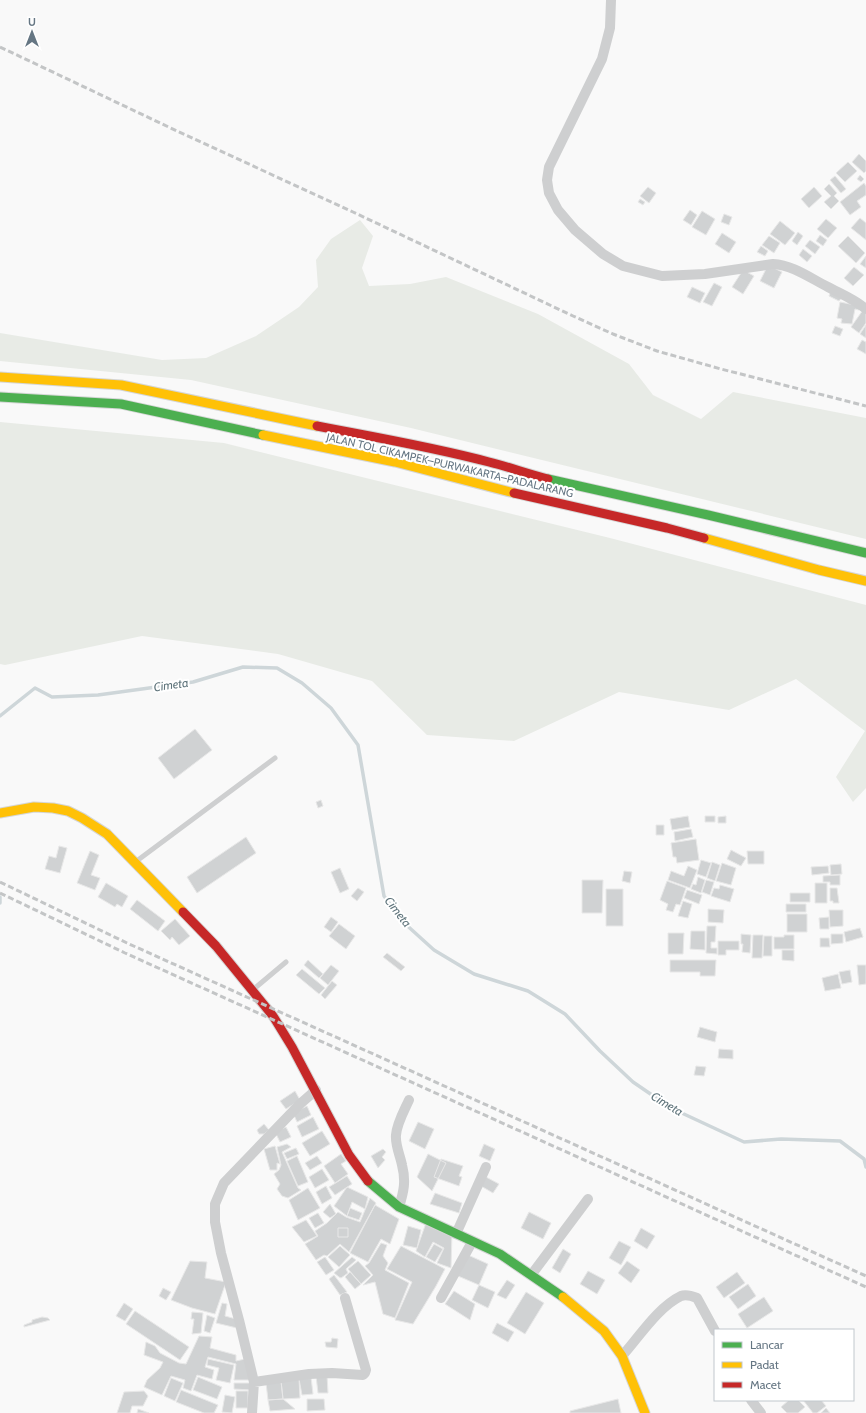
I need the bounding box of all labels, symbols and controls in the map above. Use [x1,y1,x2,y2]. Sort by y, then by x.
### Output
north arrow [12,12,52,52]
text: U [28,15,36,29]
street label: JALAN TOL CIKAMPEK–PURWAKARTA–PADALARANG [324,429,575,500]
water label: Cimeta [153,675,189,694]
water label: Cimeta [382,893,415,930]
water label: Cimeta [648,1088,686,1119]
legend [714,1329,854,1401]
text: Lancar [750,1337,784,1352]
text: Padat [750,1357,779,1372]
text: Macet [750,1377,781,1392]

